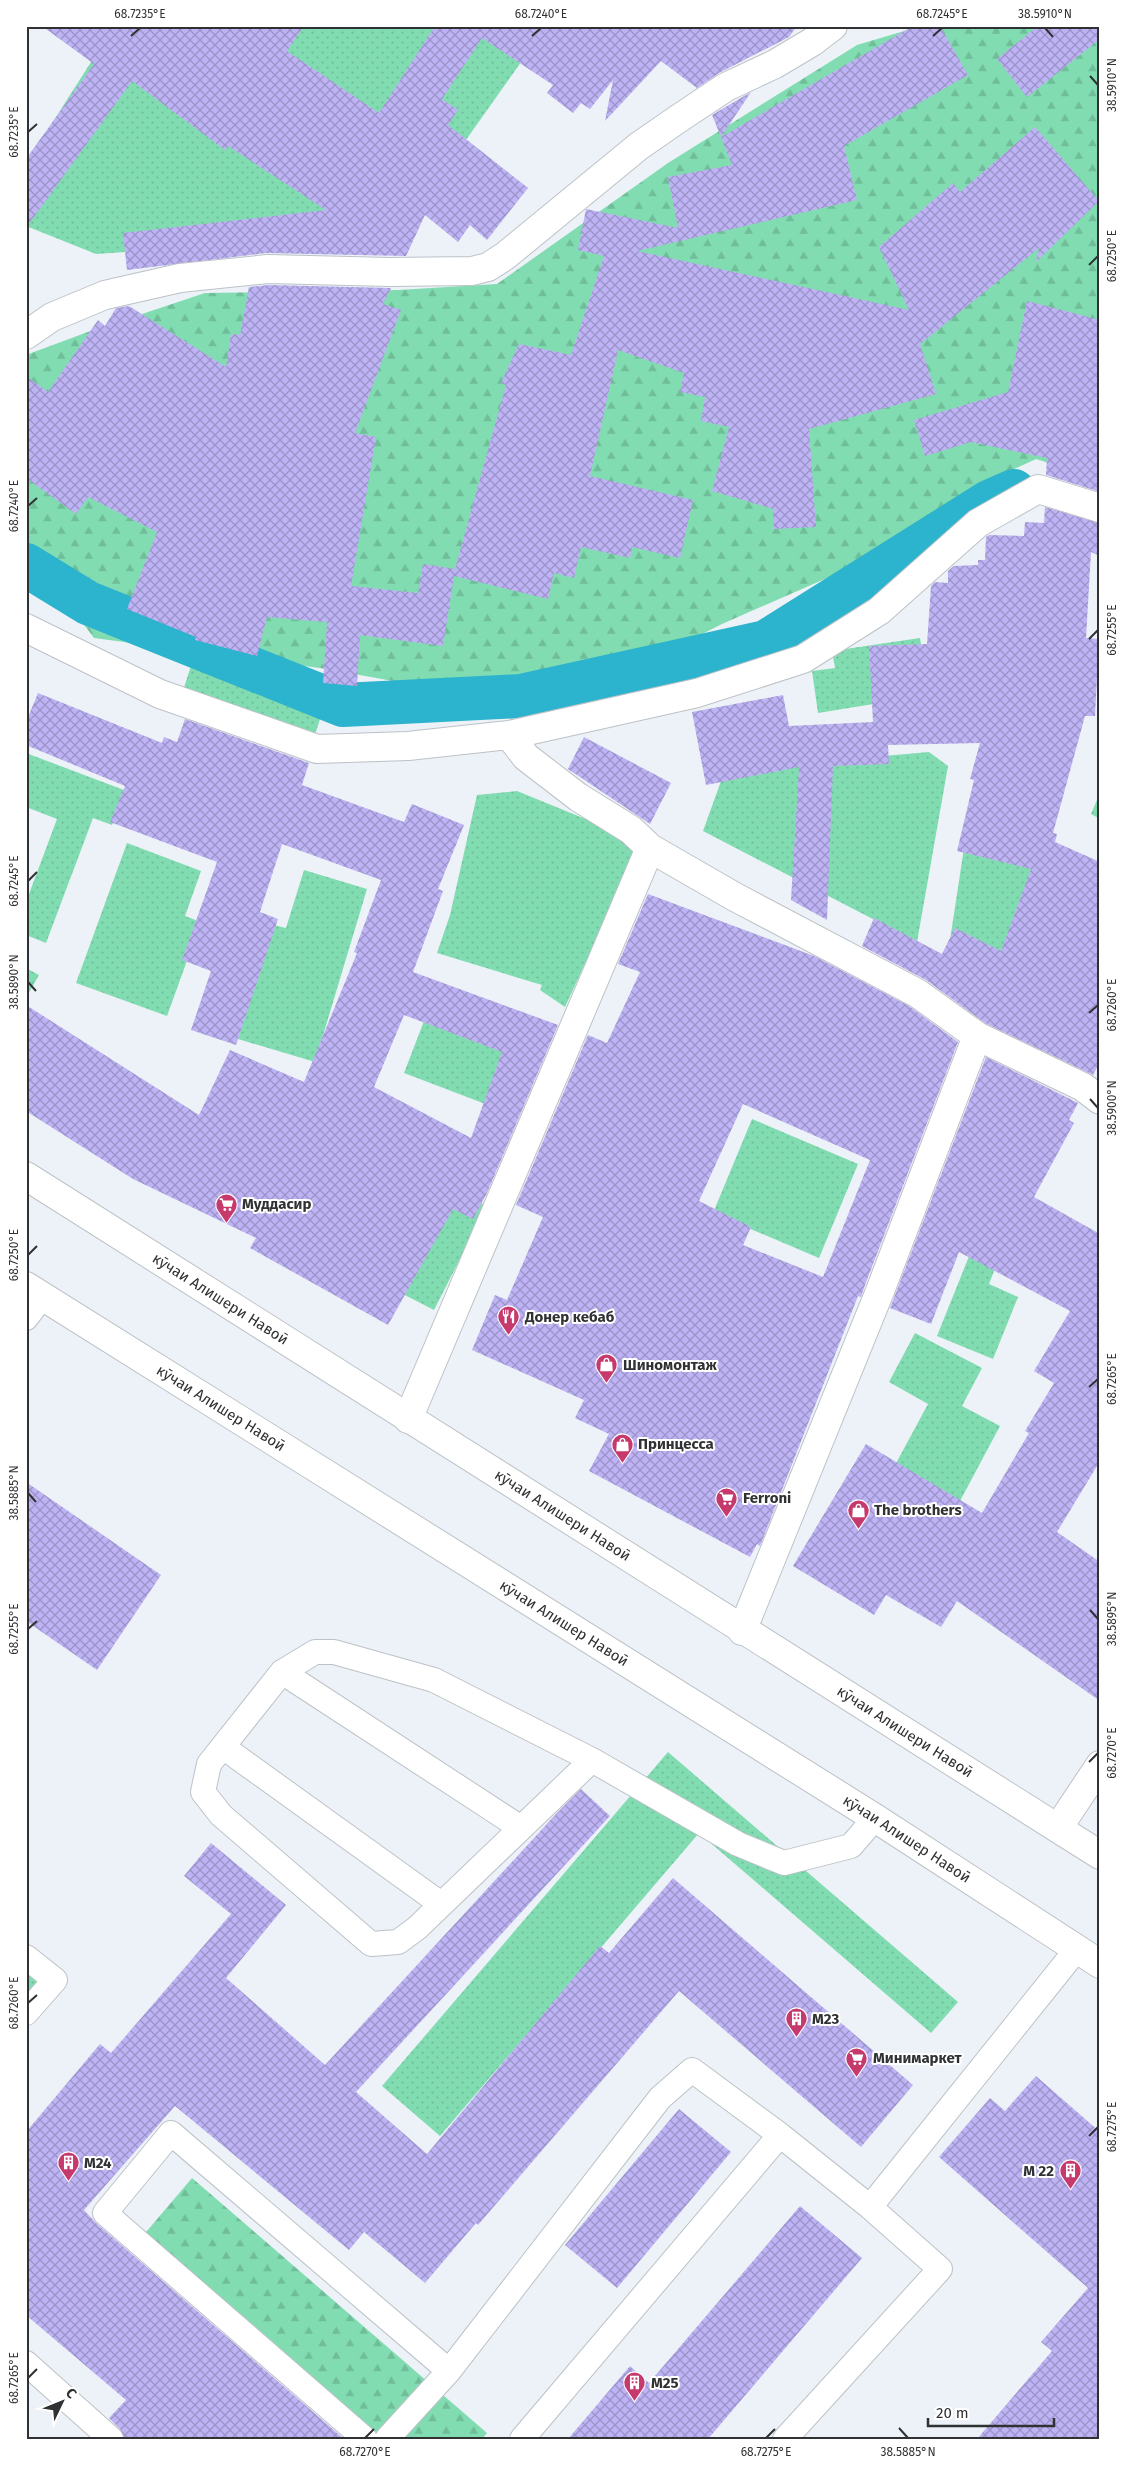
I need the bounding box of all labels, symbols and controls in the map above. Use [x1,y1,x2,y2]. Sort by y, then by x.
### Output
text: 68.7235°E [114,7,166,21]
text: 68.7240°E [515,7,567,21]
text: 68.7245°E [916,7,968,21]
text: 38.5910°N [1018,7,1072,21]
text: 38.5910°N [1105,58,1119,112]
text: 68.7235°E [7,106,21,158]
text: 68.7250°E [1105,230,1119,282]
text: 68.7240°E [7,480,21,532]
text: 68.7255°E [1105,604,1119,656]
text: 68.7245°E [7,855,21,907]
text: 38.5890°N [7,954,21,1010]
text: 68.7260°E [1105,979,1119,1031]
text: 38.5900°N [1105,1080,1119,1136]
supermarket icon: Муддасир [214,1192,238,1223]
place label: Муддасир [242,1195,311,1213]
text: 68.7250°E [7,1229,21,1281]
street label: кӯчаи Алишери Навоӣ [149,1249,292,1349]
restaurant icon: Донер кебаб [497,1305,521,1336]
place label: Донер кебаб [524,1308,615,1326]
shop icon: Шиномонтаж [595,1353,619,1384]
text: 68.7265°E [1105,1353,1119,1405]
place label: Шиномонтаж [623,1356,717,1374]
street label: кӯчаи Алишер Навоӣ [153,1361,289,1455]
shop icon: Принцесса [610,1432,634,1463]
place label: Принцесса [638,1435,714,1453]
text: 38.5885°N [7,1465,21,1521]
street label: кӯчаи Алишери Навоӣ [491,1466,634,1565]
supermarket icon: Ferroni [715,1486,739,1517]
place label: Ferroni [743,1489,791,1507]
shop icon: The brothers [846,1498,870,1529]
place label: The brothers [874,1501,962,1519]
street label: кӯчаи Алишер Навоӣ [496,1576,632,1670]
text: 38.5895°N [1105,1592,1119,1646]
text: 68.7255°E [7,1603,21,1655]
street label: кӯчаи Алишери Навоӣ [834,1682,976,1781]
text: 68.7270°E [1105,1727,1119,1779]
street label: кӯчаи Алишер Навоӣ [840,1791,974,1887]
text: 68.7260°E [7,1977,21,2029]
building icon: М23 [784,2007,808,2038]
place label: М23 [812,2010,839,2028]
supermarket icon: Минимаркет [845,2046,869,2077]
place label: Минимаркет [873,2049,962,2067]
text: 68.7275°E [1105,2102,1119,2152]
building icon: М24 [56,2151,80,2182]
place label: М24 [84,2154,112,2172]
building icon: M 22 [1058,2159,1082,2190]
place label: M 22 [1023,2162,1054,2180]
text: 68.7265°E [7,2352,21,2404]
building icon: М25 [623,2371,647,2402]
place label: М25 [651,2374,679,2392]
north arrow [38,2378,88,2428]
text: С [62,2385,80,2402]
scale bar [928,2395,1055,2427]
text: 20 m [936,2404,969,2422]
text: 68.7270°E [339,2445,391,2459]
text: 68.7275°E [741,2445,791,2459]
text: 38.5885°N [880,2445,936,2459]

